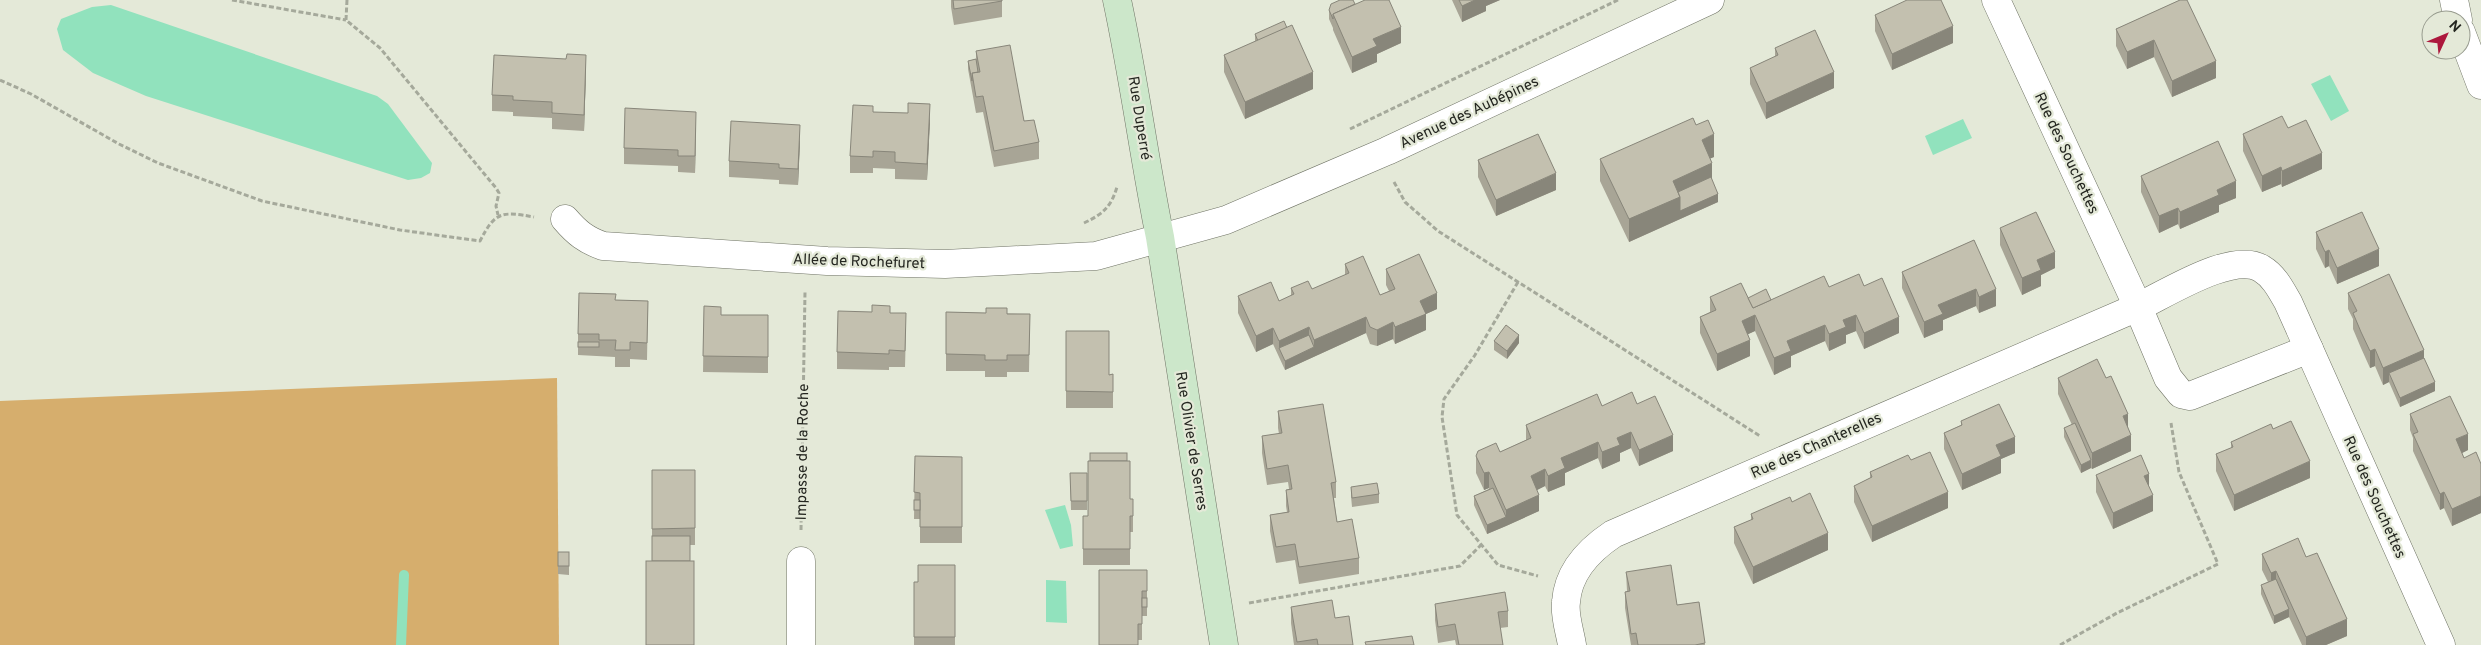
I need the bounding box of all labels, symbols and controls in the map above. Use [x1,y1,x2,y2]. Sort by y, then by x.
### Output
north arrow [2421,10,2471,60]
text: N [2445,17,2464,37]
street label: Avenue des Aubépines [1397,73,1542,154]
street label: Rue Duperré [1123,75,1155,162]
street label: Rue des Souchettes [2029,90,2102,218]
street label: Allée de Rochefuret [793,251,925,274]
street label: Rue Olivier de Serres [1170,370,1211,512]
street label: Impasse de la Roche [793,383,814,521]
street label: Rue des Chanterelles [1748,409,1885,484]
street label: Rue des Souchettes [2338,433,2409,562]

